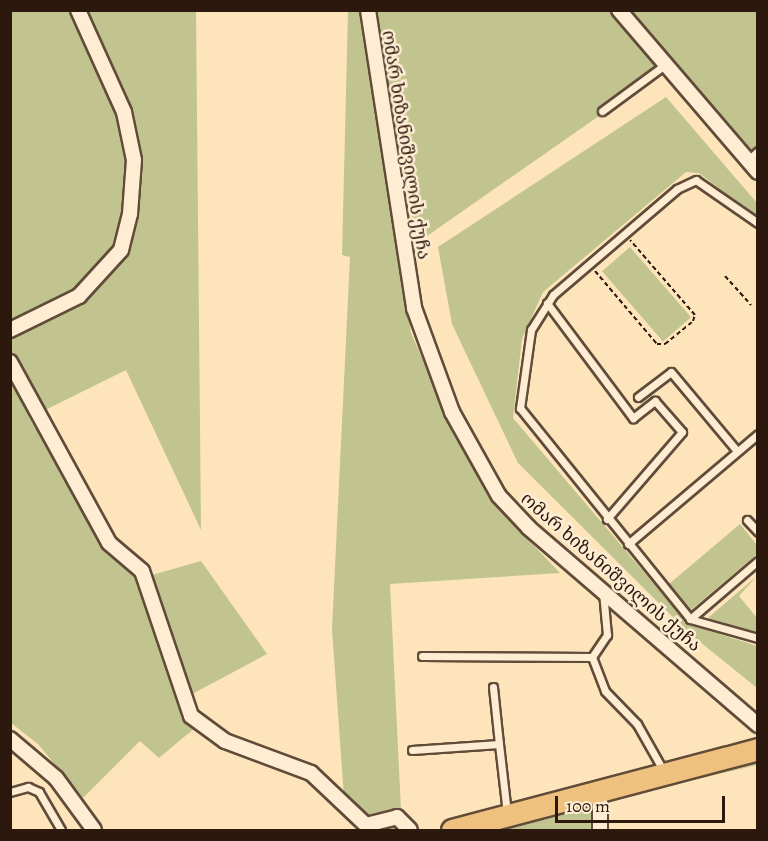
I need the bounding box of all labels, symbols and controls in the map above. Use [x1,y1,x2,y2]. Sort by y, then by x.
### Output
street label: ომარ ხიზანიშვილის ქუჩა [377,29,435,261]
street label: ომარ ხიზანიშვილის ქუჩა [516,488,706,656]
scale bar [558,784,728,822]
text: 100 m [566,794,610,818]

